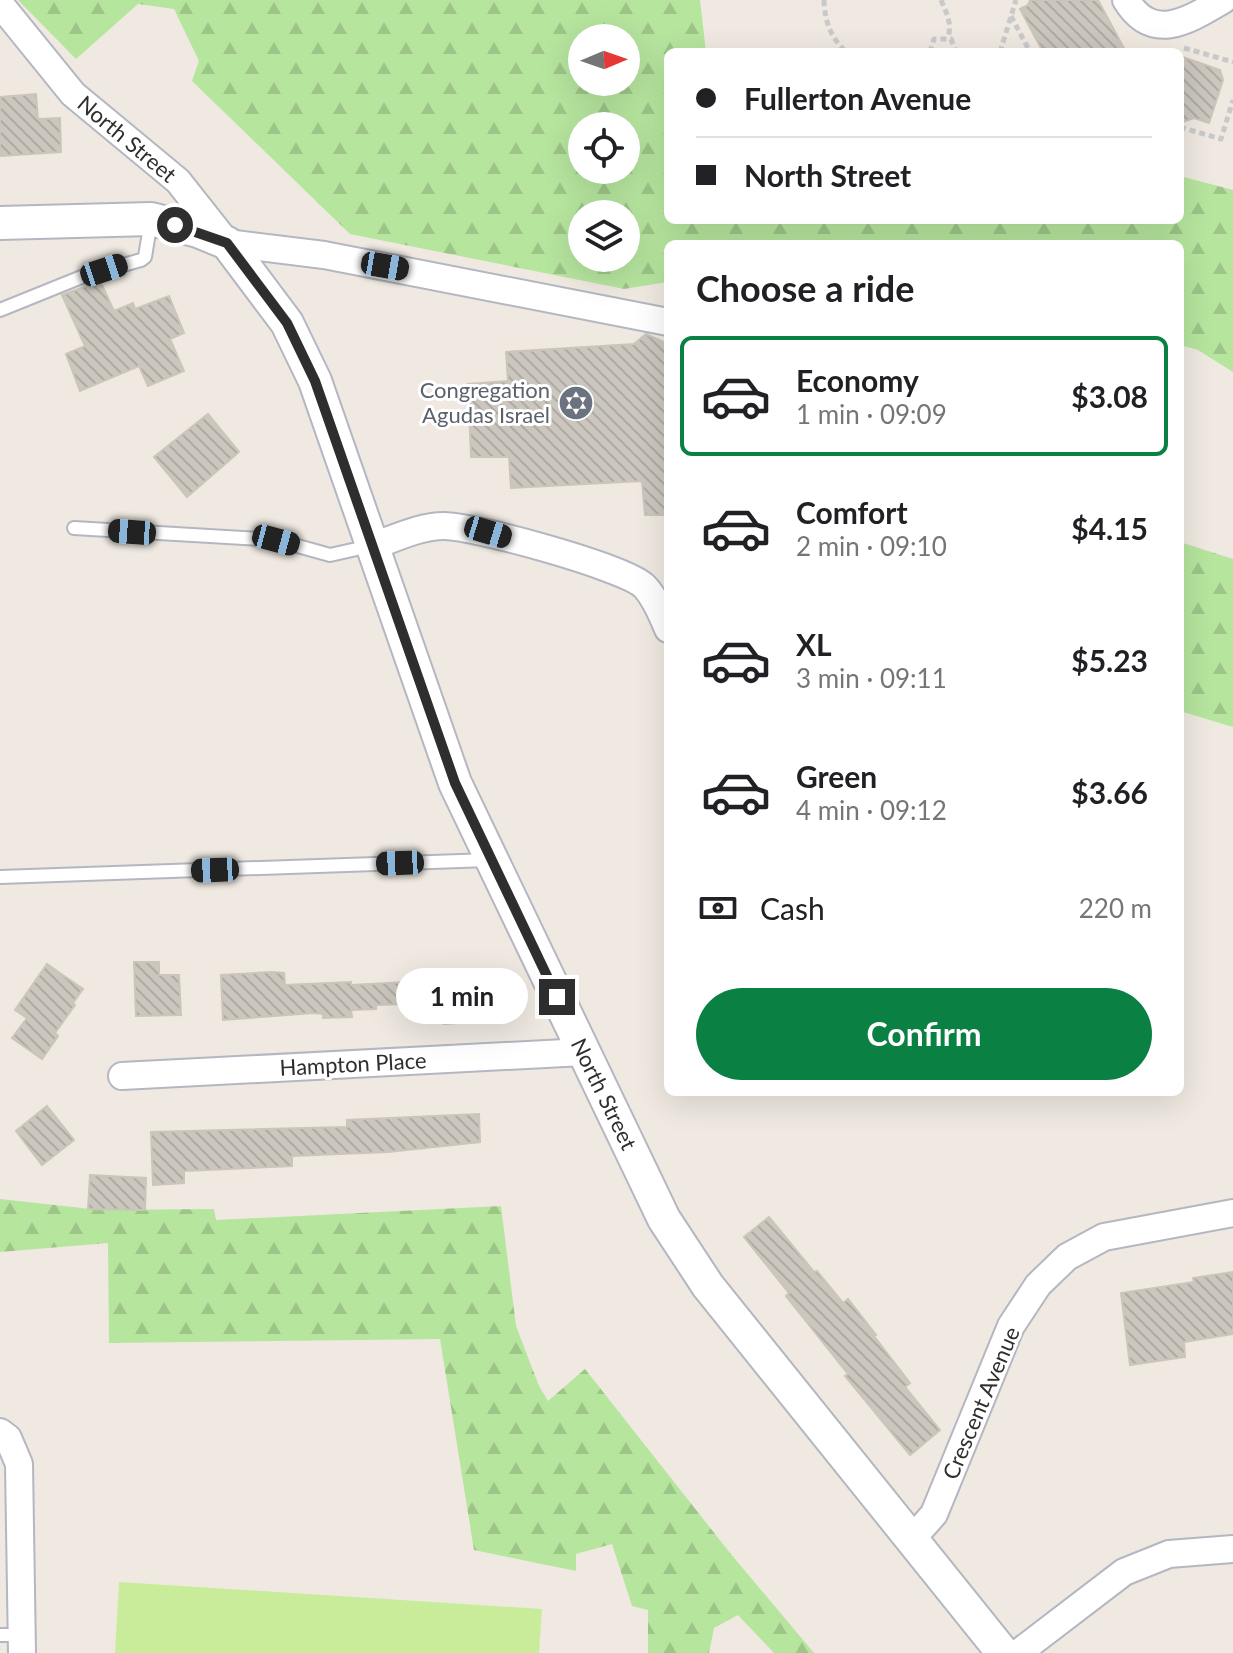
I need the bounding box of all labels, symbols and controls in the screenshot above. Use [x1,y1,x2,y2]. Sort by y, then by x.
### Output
north arrow [568,24,640,96]
map controls [568,24,640,272]
text: Fullerton Avenue [744,80,971,116]
street label: North Street [72,89,182,188]
button: locate [568,112,640,184]
text: North Street [744,157,911,193]
button: layers [568,200,640,272]
route start [157,207,193,243]
car [359,250,411,282]
car [77,251,131,289]
text: Choose a ride [696,266,915,310]
icon: car [700,360,772,432]
text: Economy [796,362,919,398]
place label: Congregation Agudas Israel [420,376,550,428]
text: $3.08 [1071,378,1148,414]
synagogue icon: Congregation Agudas Israel [557,384,595,422]
text: 1 min · 09:09 [796,398,947,430]
icon: car [700,492,772,564]
text: Comfort [796,494,908,530]
text: $4.15 [1071,510,1148,546]
car [462,514,514,550]
car [107,518,157,546]
car [250,522,302,558]
text: 2 min · 09:10 [796,530,947,562]
icon: car [700,624,772,696]
text: XL [796,626,832,662]
text: $5.23 [1071,642,1148,678]
text: 3 min · 09:11 [796,662,947,694]
icon: car [700,756,772,828]
text: Green [796,758,877,794]
text: $3.66 [1071,774,1148,810]
text: 4 min · 09:12 [796,794,947,826]
car [376,850,424,876]
car [191,857,239,883]
icon: cash [696,886,740,930]
text: Cash [760,890,825,926]
text: 220 m [1079,892,1152,924]
callout: 1 min [397,969,529,1025]
route end [539,979,575,1015]
text: 1 min [430,980,494,1012]
button: Confirm [696,988,1152,1080]
street label: North Street [566,1034,643,1154]
street label: Hampton Place [279,1046,427,1081]
street label: Crescent Avenue [936,1323,1025,1483]

